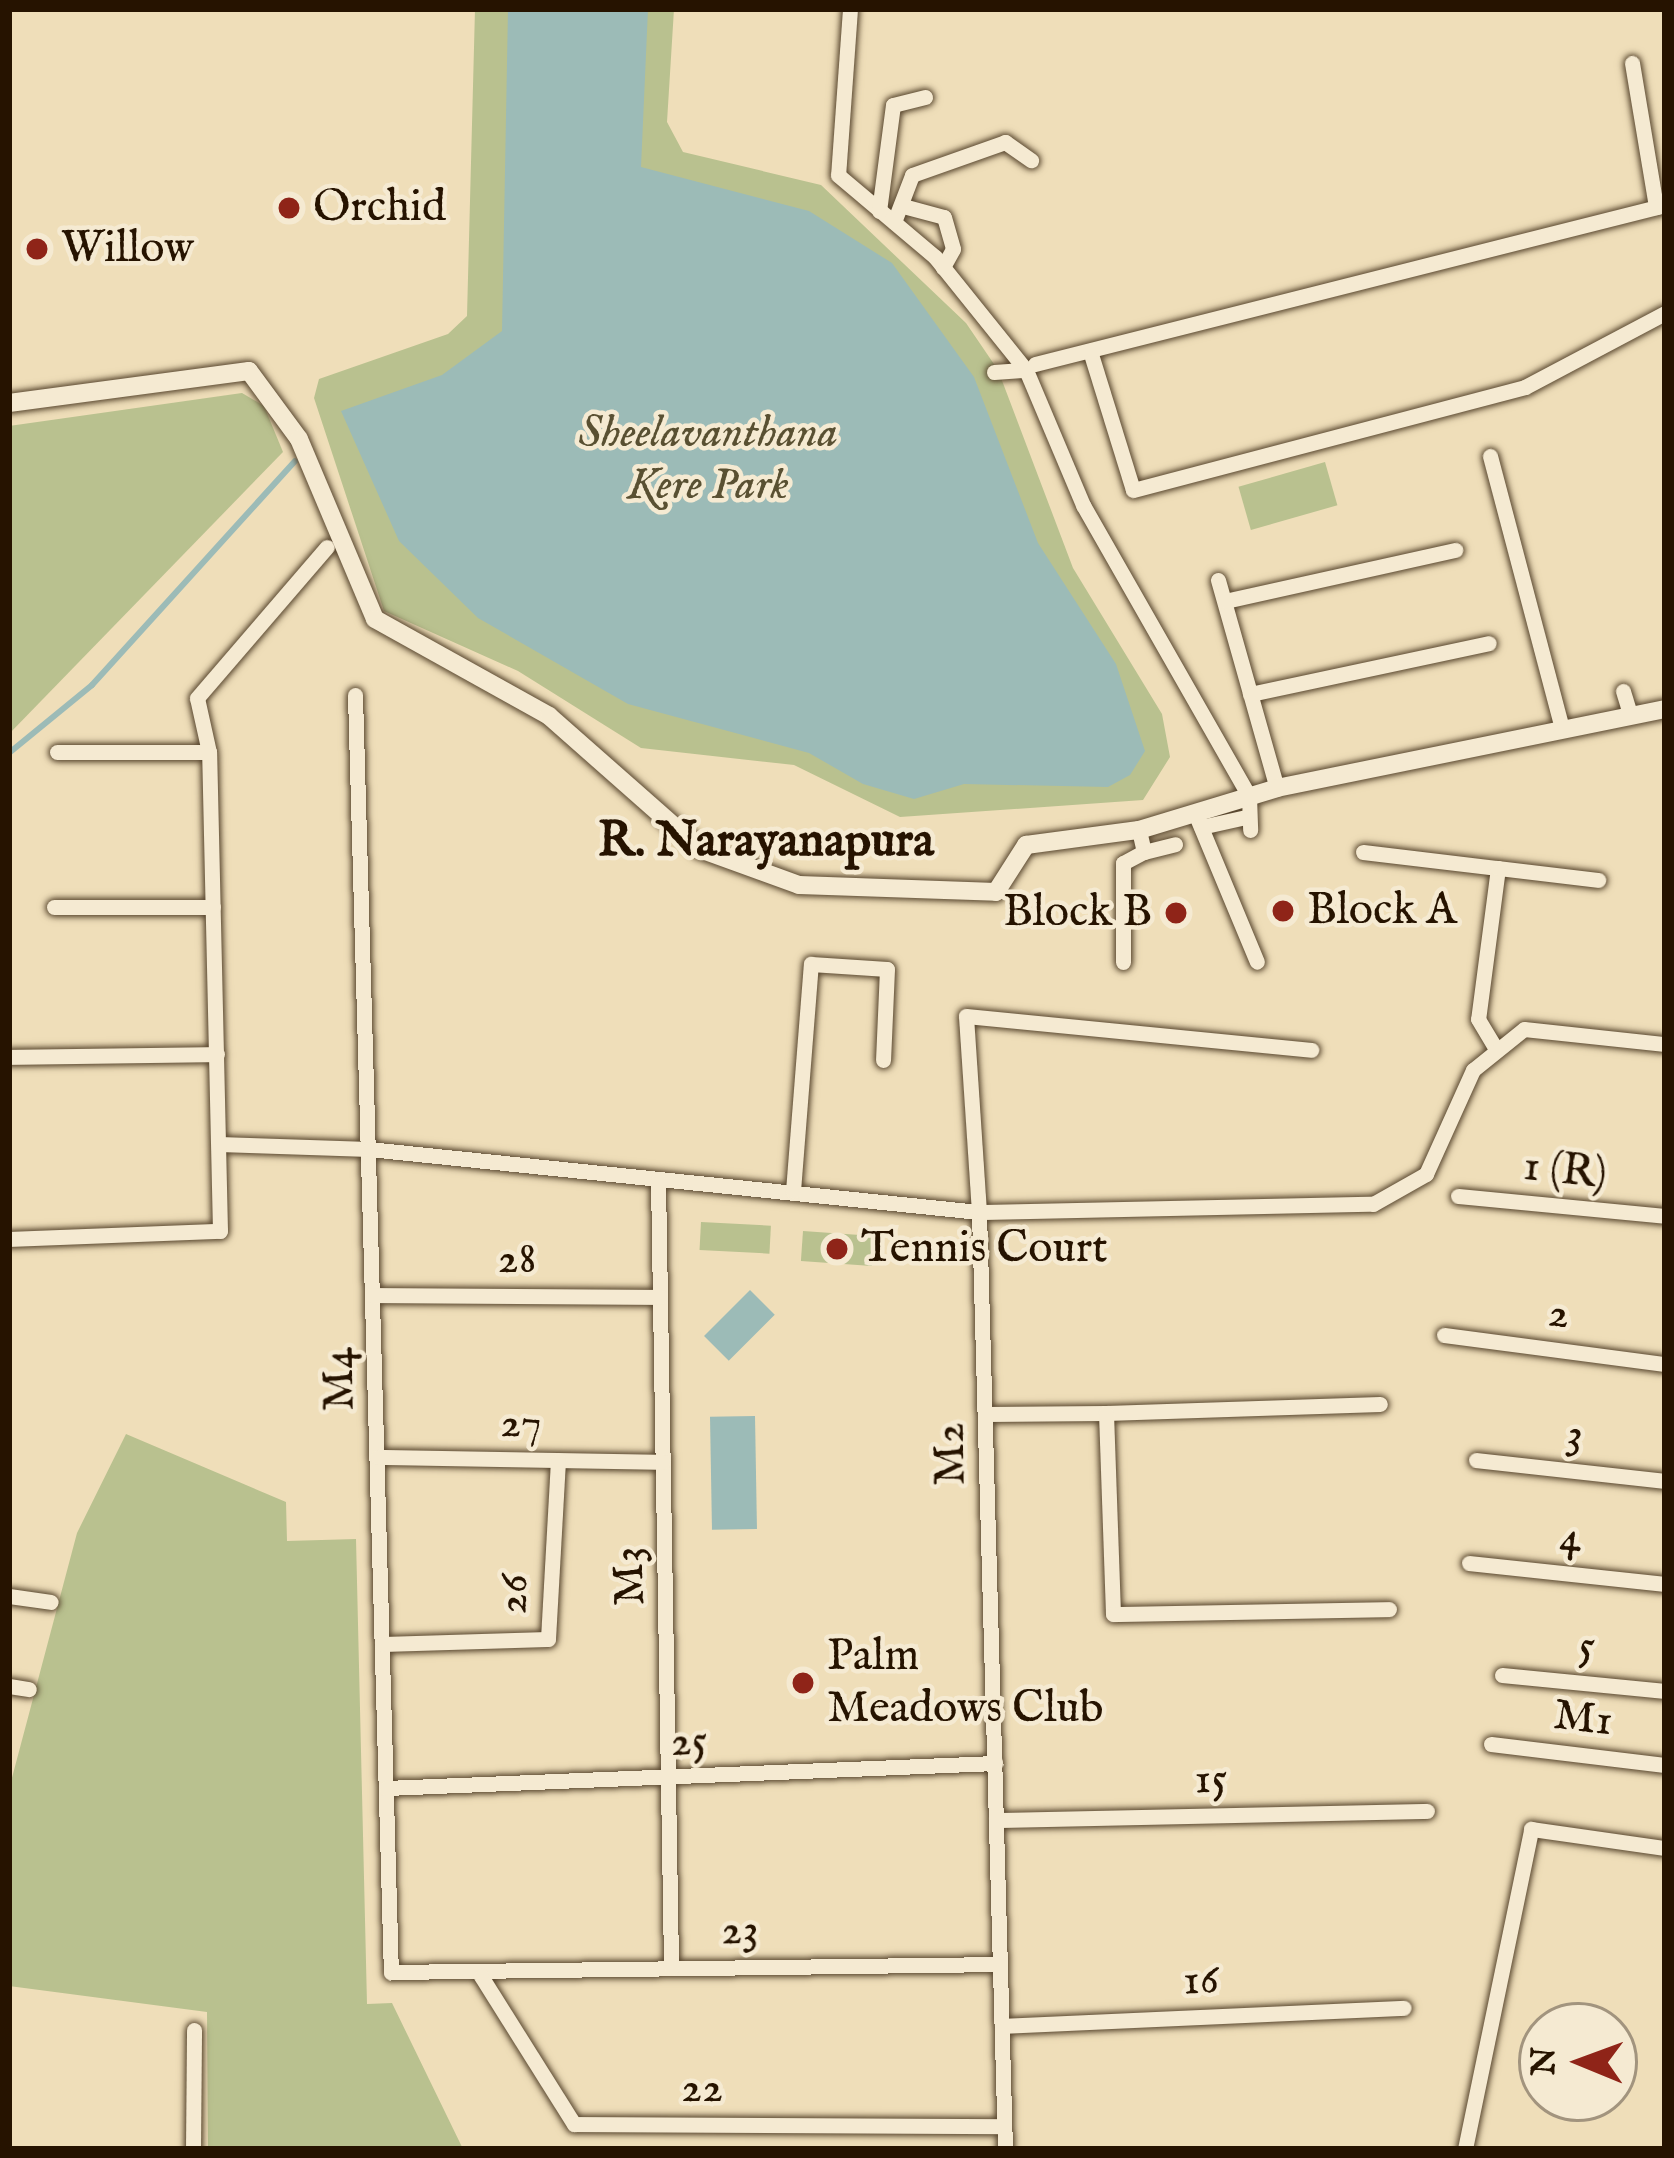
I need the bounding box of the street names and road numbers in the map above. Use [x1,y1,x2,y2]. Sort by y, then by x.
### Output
street label: 1 (R) [1521,1140,1609,1202]
street label: 28 [498,1233,536,1287]
street label: 2 [1545,1286,1573,1342]
street label: M4 [312,1346,368,1412]
street label: 27 [500,1397,542,1451]
street label: 3 [1564,1407,1586,1463]
street label: M2 [923,1422,979,1486]
street label: 4 [1557,1510,1585,1566]
street label: M3 [602,1546,658,1606]
street label: 26 [486,1573,542,1615]
street label: 5 [1576,1619,1598,1675]
street label: M1 [1550,1689,1616,1749]
street label: 25 [669,1714,709,1770]
street label: 15 [1194,1753,1228,1807]
street label: 23 [721,1904,759,1958]
street label: 16 [1182,1953,1220,2009]
street label: 22 [681,2062,723,2116]

